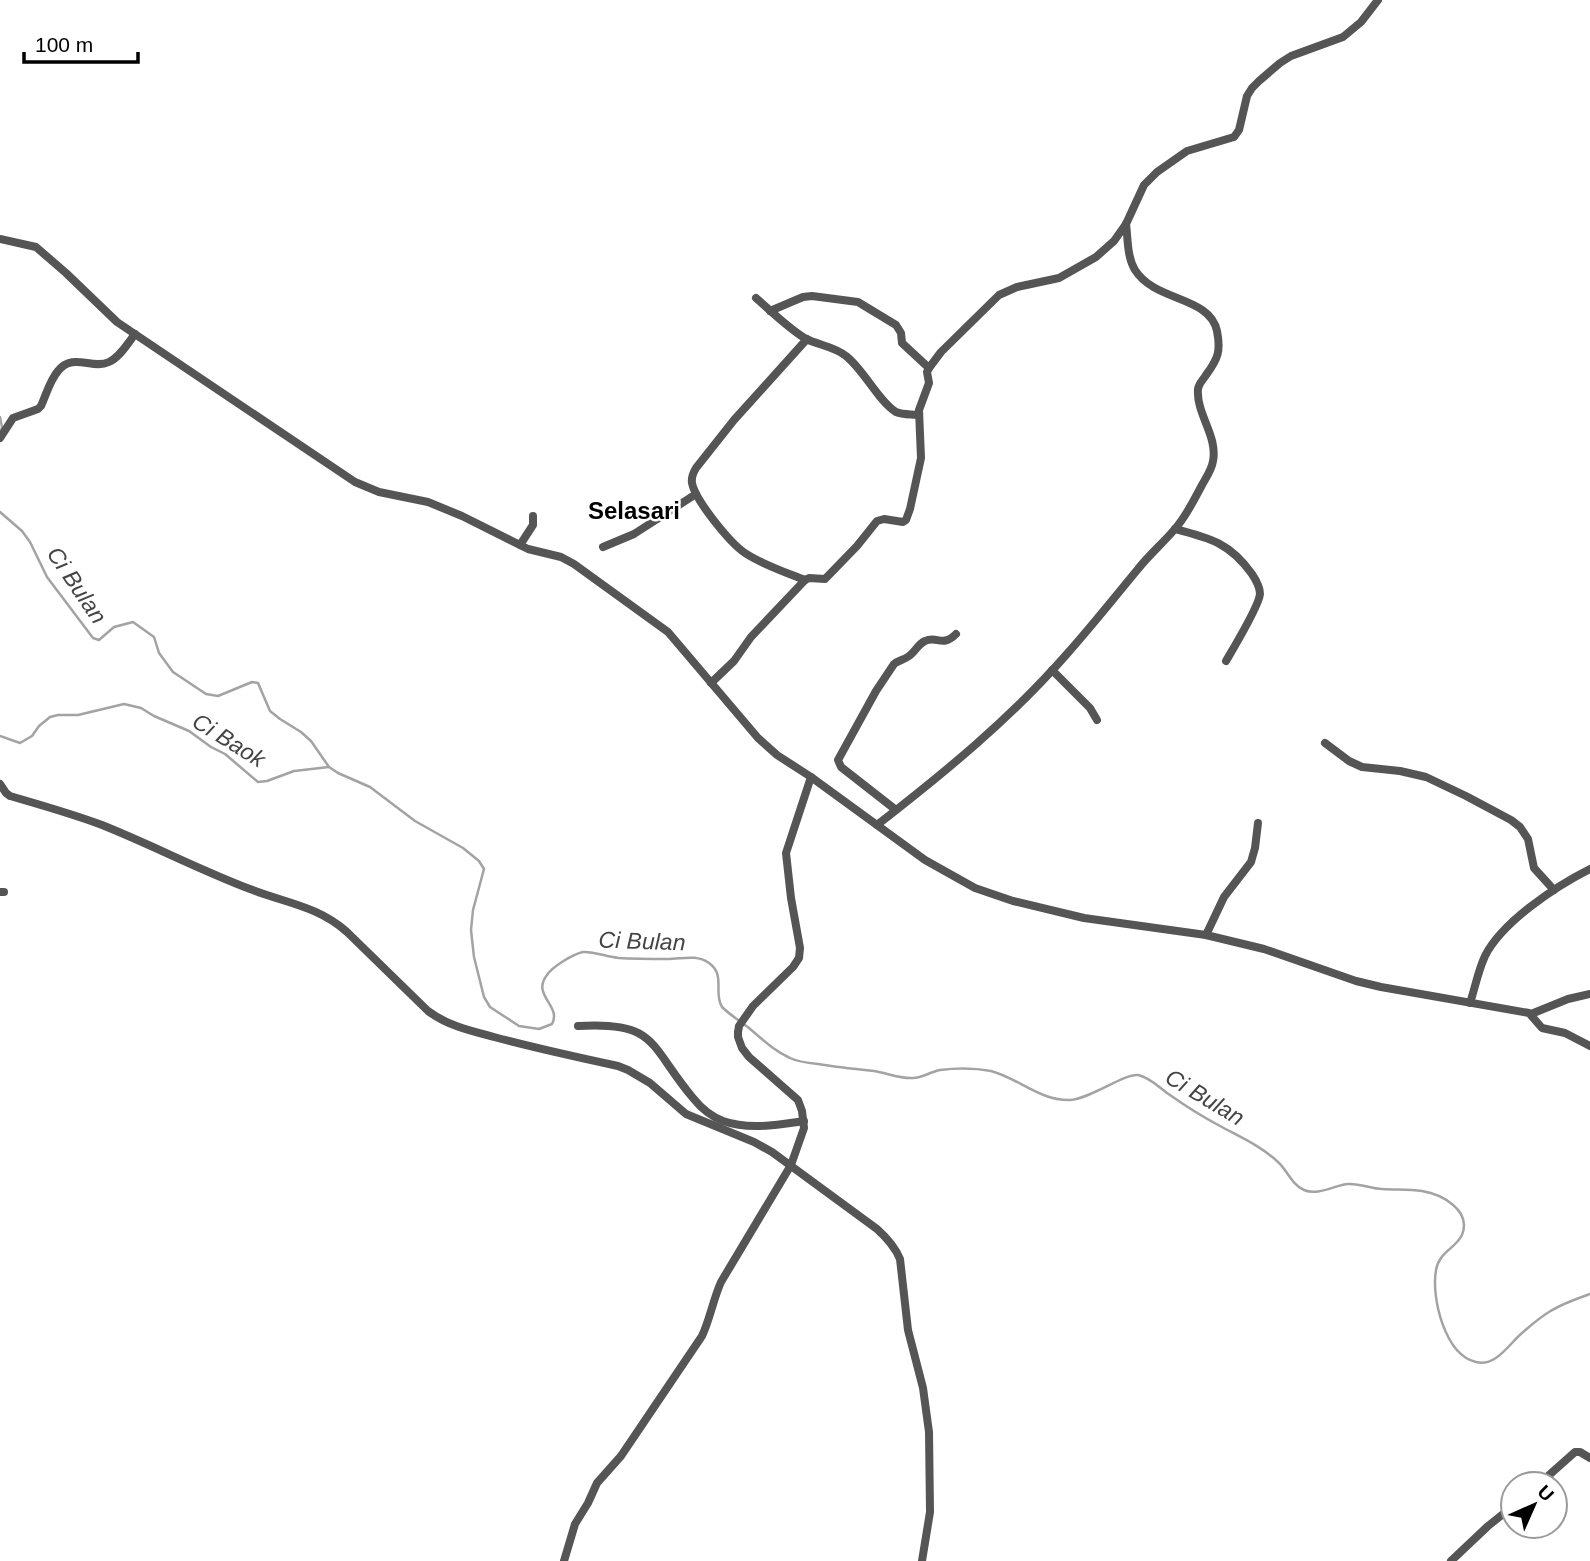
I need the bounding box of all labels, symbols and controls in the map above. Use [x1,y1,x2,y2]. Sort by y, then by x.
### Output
scale bar [24,21,138,65]
text: 100 m [35,33,93,56]
district label: Selasari [588,497,680,524]
water label: Ci Bulan [42,542,112,628]
water label: Ci Baok [188,708,271,773]
water label: Ci Bulan [598,926,686,956]
water label: Ci Bulan [1161,1063,1249,1131]
north arrow [1499,1470,1569,1540]
text: U [1533,1481,1558,1506]

